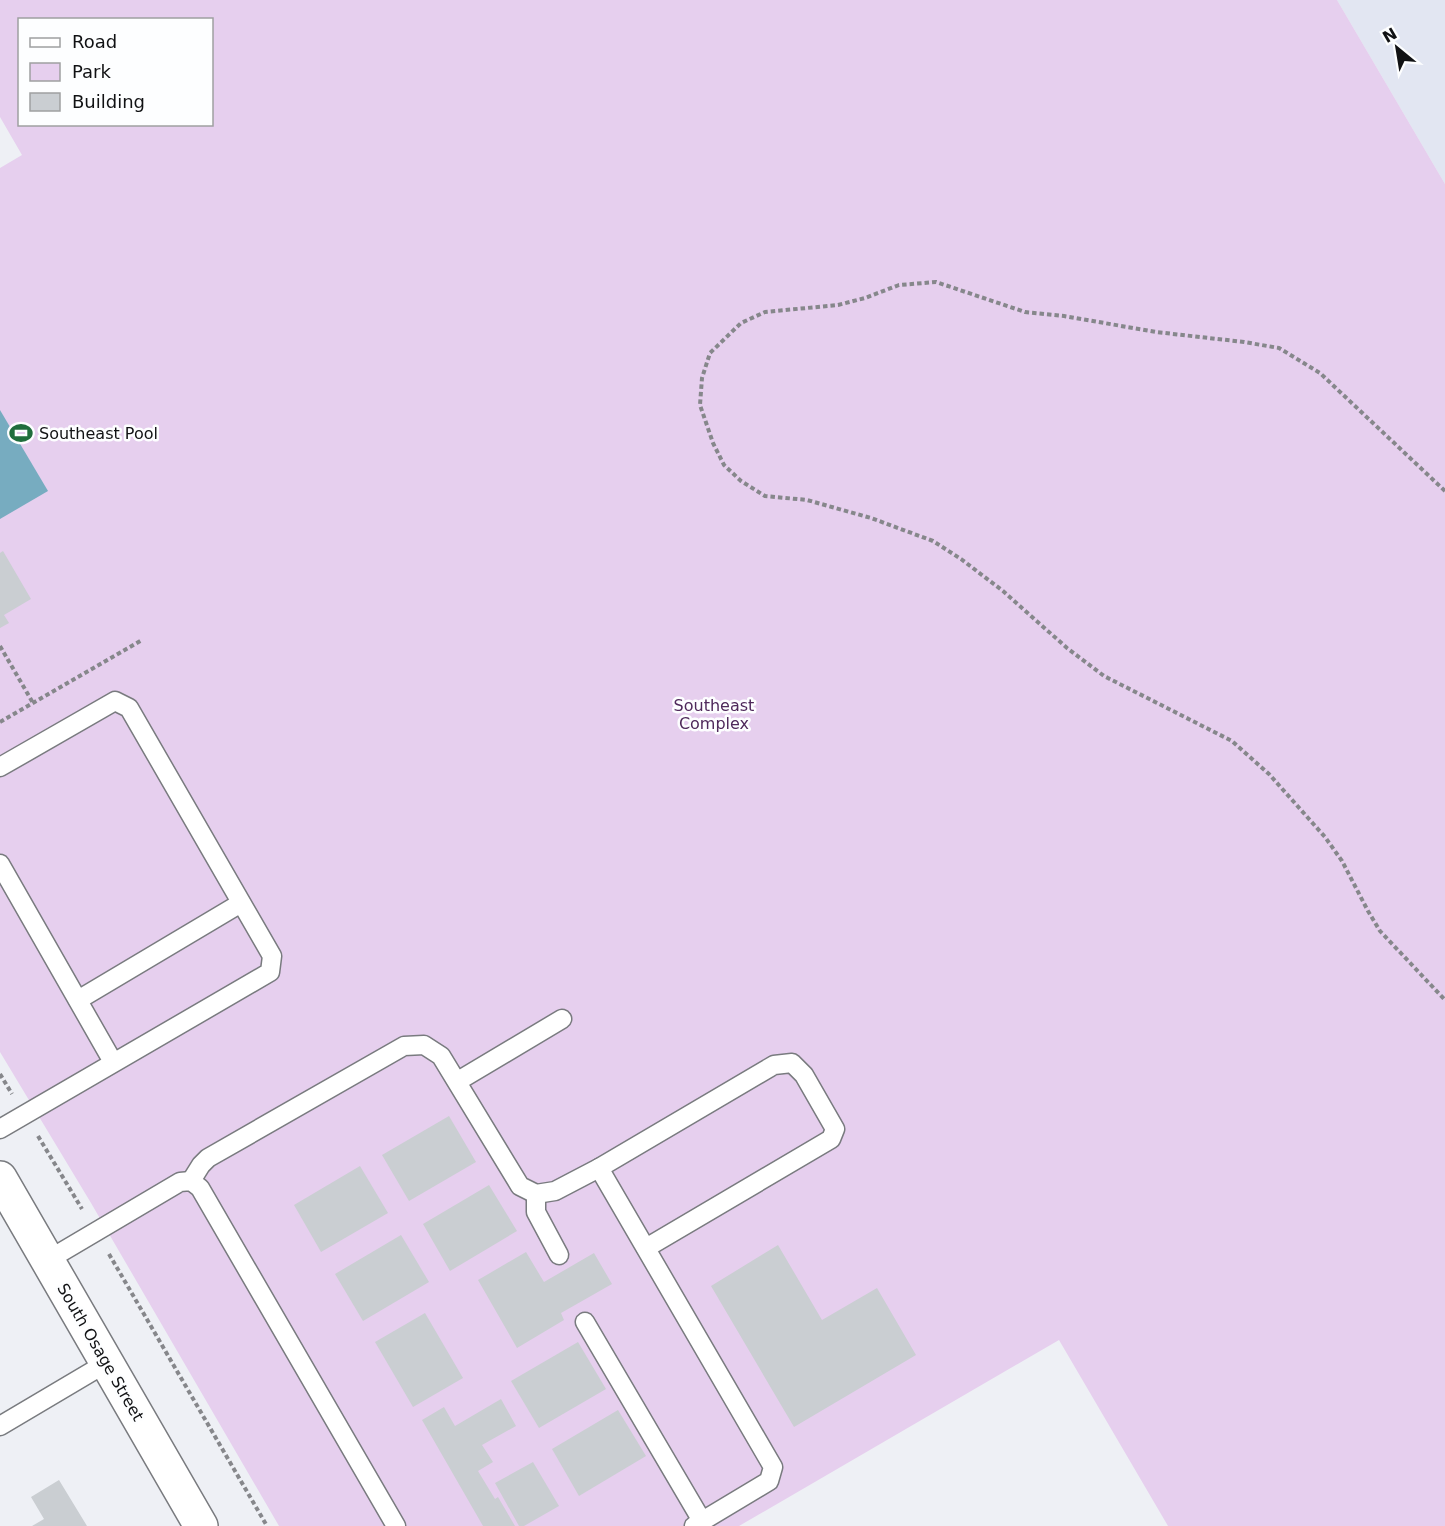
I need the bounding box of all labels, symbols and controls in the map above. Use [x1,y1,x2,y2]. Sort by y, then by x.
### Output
legend [18,18,213,126]
north arrow [1367,18,1427,78]
text: N [1379,24,1400,47]
text: Road [72,31,117,52]
text: Park [72,61,111,82]
text: Building [72,91,145,112]
sports icon: Southeast Pool [8,420,34,446]
place label: Southeast Pool [39,424,158,443]
park label: Southeast Complex [674,696,754,733]
street label: South Osage Street [53,1280,148,1425]

